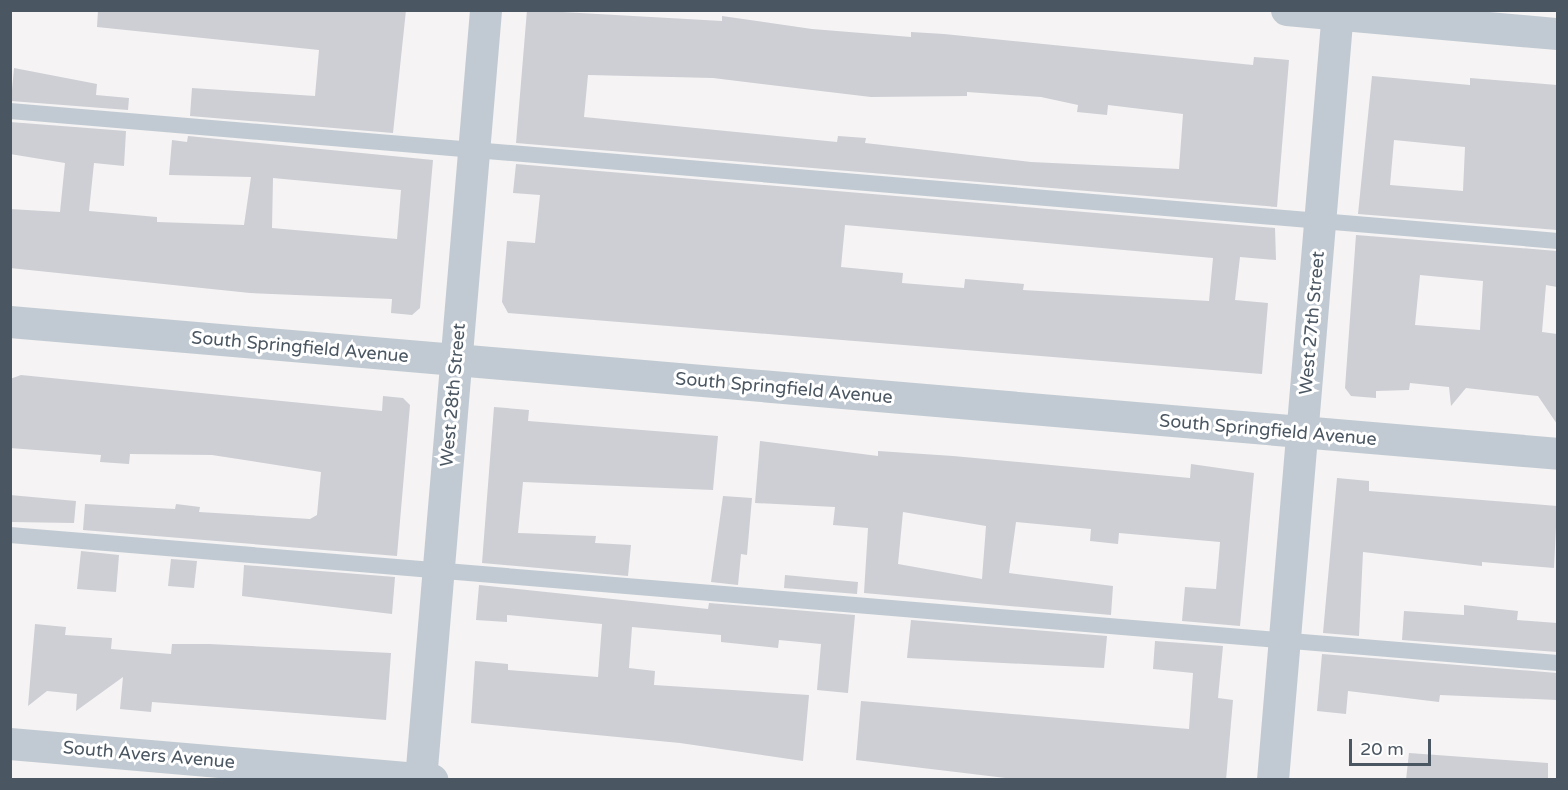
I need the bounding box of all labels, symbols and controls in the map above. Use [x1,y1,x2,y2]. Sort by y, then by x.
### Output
street label: West 27th Street [1295,250,1329,396]
street label: West 28th Street [436,322,470,468]
street label: South Springfield Avenue [190,327,410,367]
street label: South Springfield Avenue [674,368,894,408]
street label: South Springfield Avenue [1158,410,1378,450]
scale bar [1352,727,1434,765]
street label: South Avers Avenue [62,737,236,773]
text: 20 m [1360,738,1404,760]

